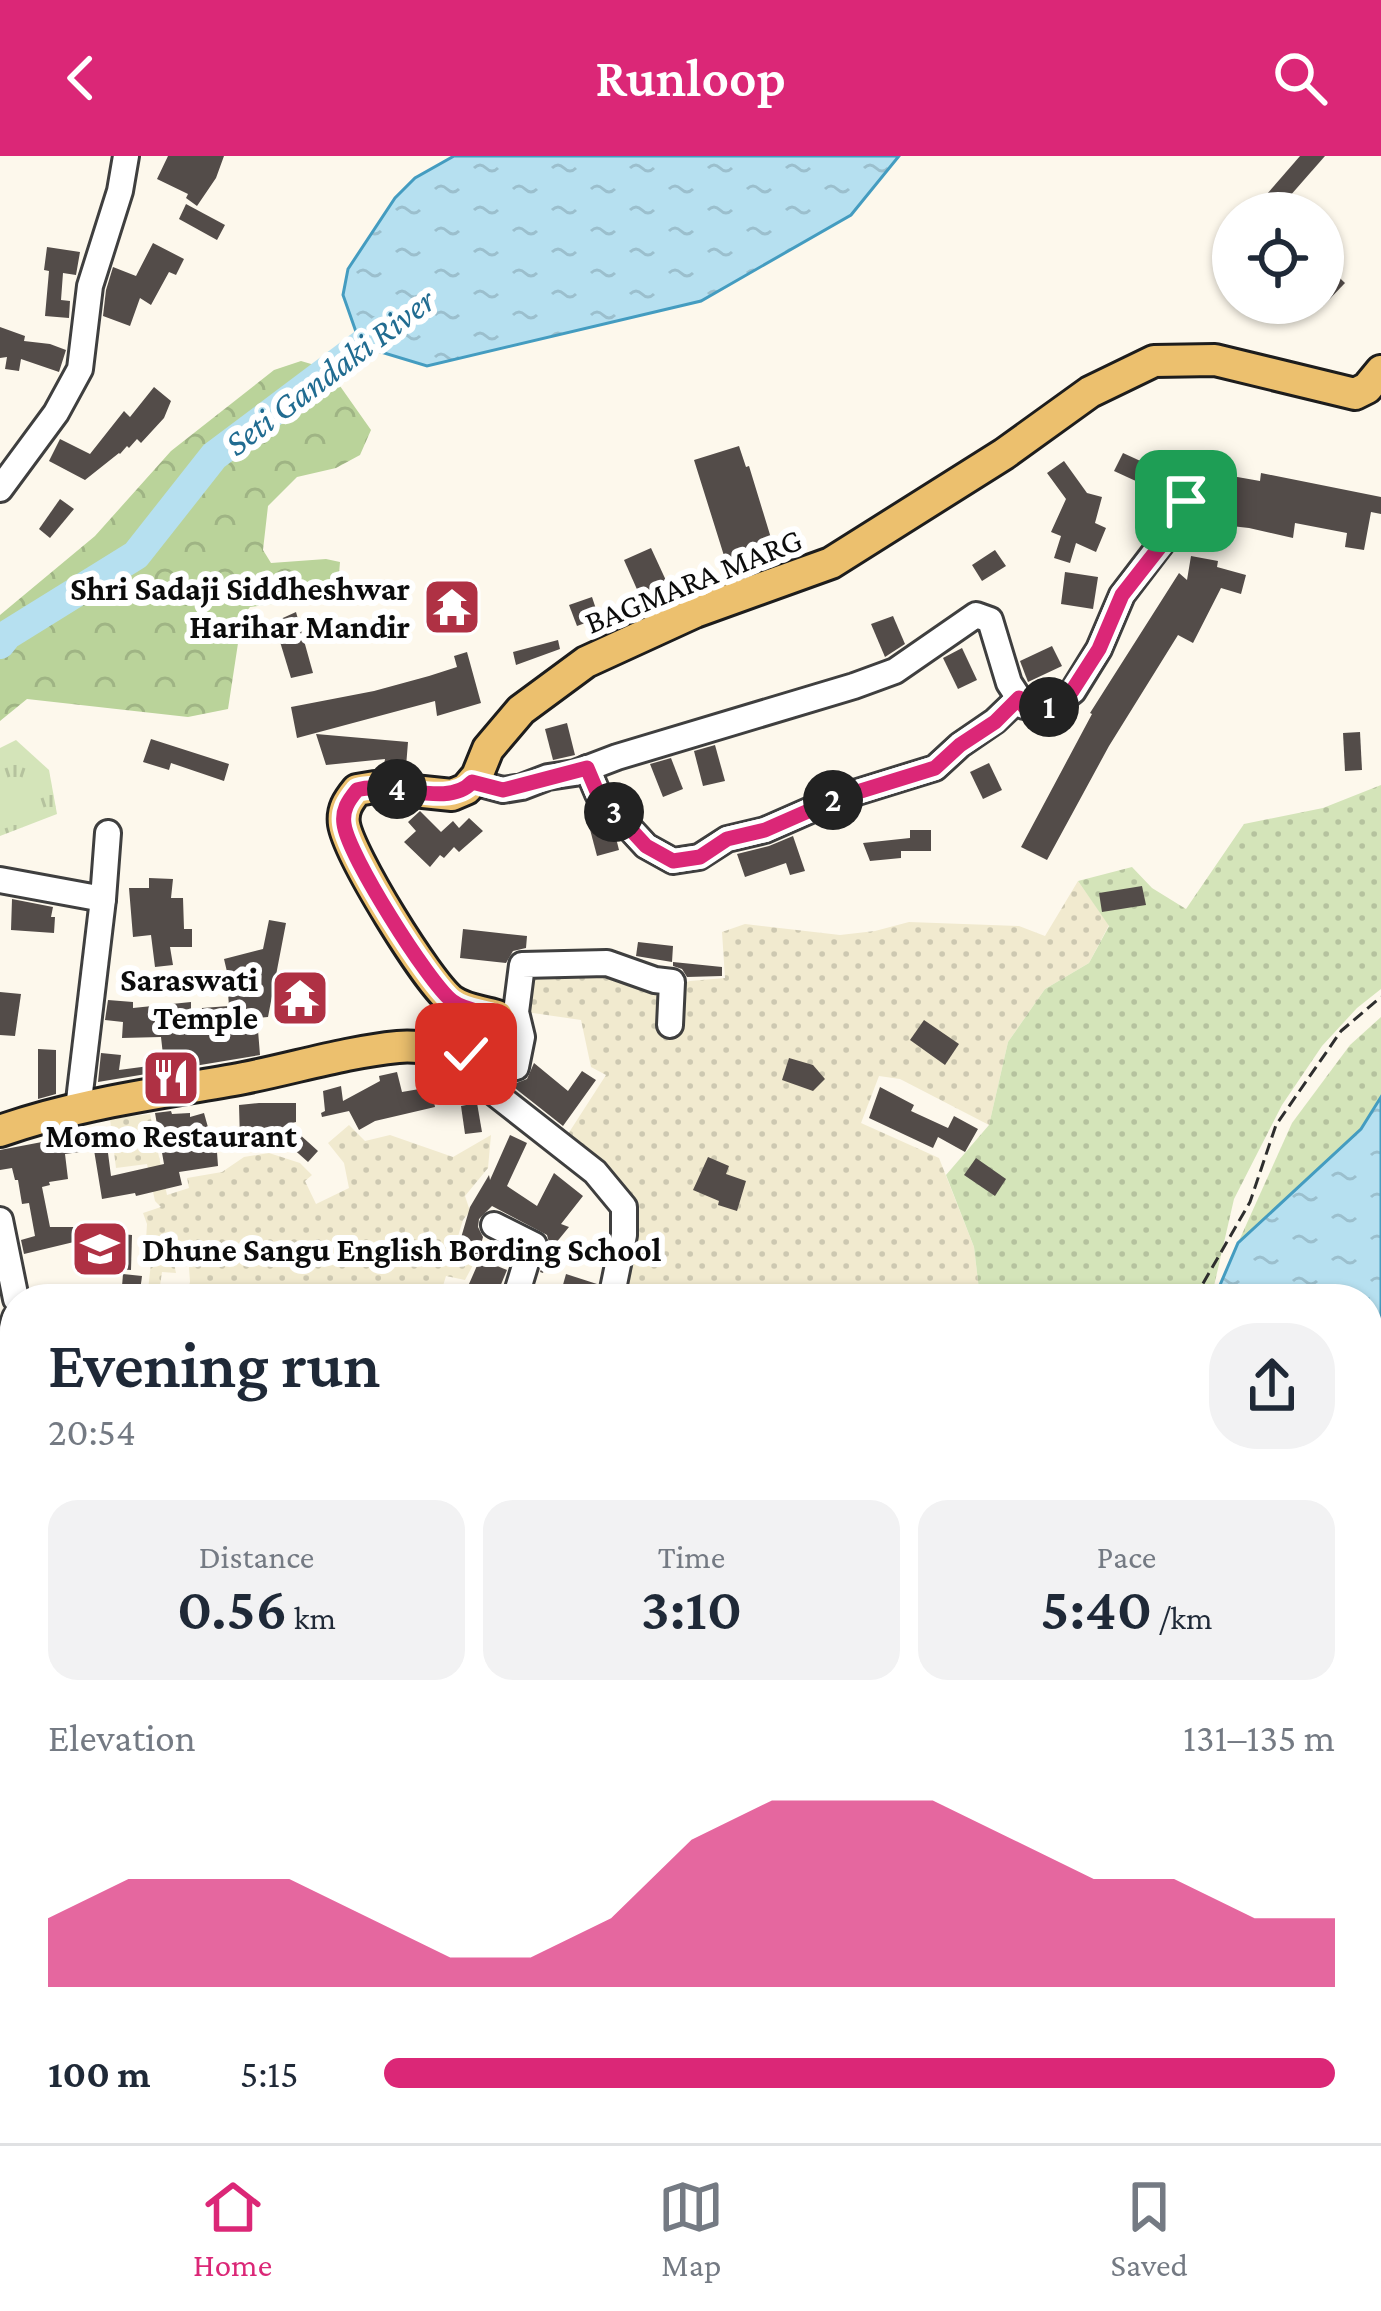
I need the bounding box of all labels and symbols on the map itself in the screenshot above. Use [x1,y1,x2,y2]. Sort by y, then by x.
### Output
water label: Seti Gandaki River [217,279,443,464]
pin [1135,450,1237,552]
street label: BAGMARA MARG [579,520,807,641]
place label: Shri Sadaji Siddheshwar Harihar Mandir [70,570,410,645]
temple icon: Shri Sadaji Siddheshwar Harihar Mandir [421,576,483,638]
pin: 1 [1019,677,1079,737]
pin: 4 [367,759,427,819]
pin: 2 [803,770,863,830]
pin: 3 [584,782,644,842]
place label: Saraswati Temple [120,961,258,1036]
temple icon: Saraswati Temple [269,967,331,1029]
pin [415,1003,517,1105]
restaurant icon: Momo Restaurant [140,1047,202,1109]
place label: Momo Restaurant [45,1117,298,1154]
school or university icon: Dhune Sangu English Bording School [69,1218,131,1280]
place label: Dhune Sangu English Bording School [142,1231,662,1268]

